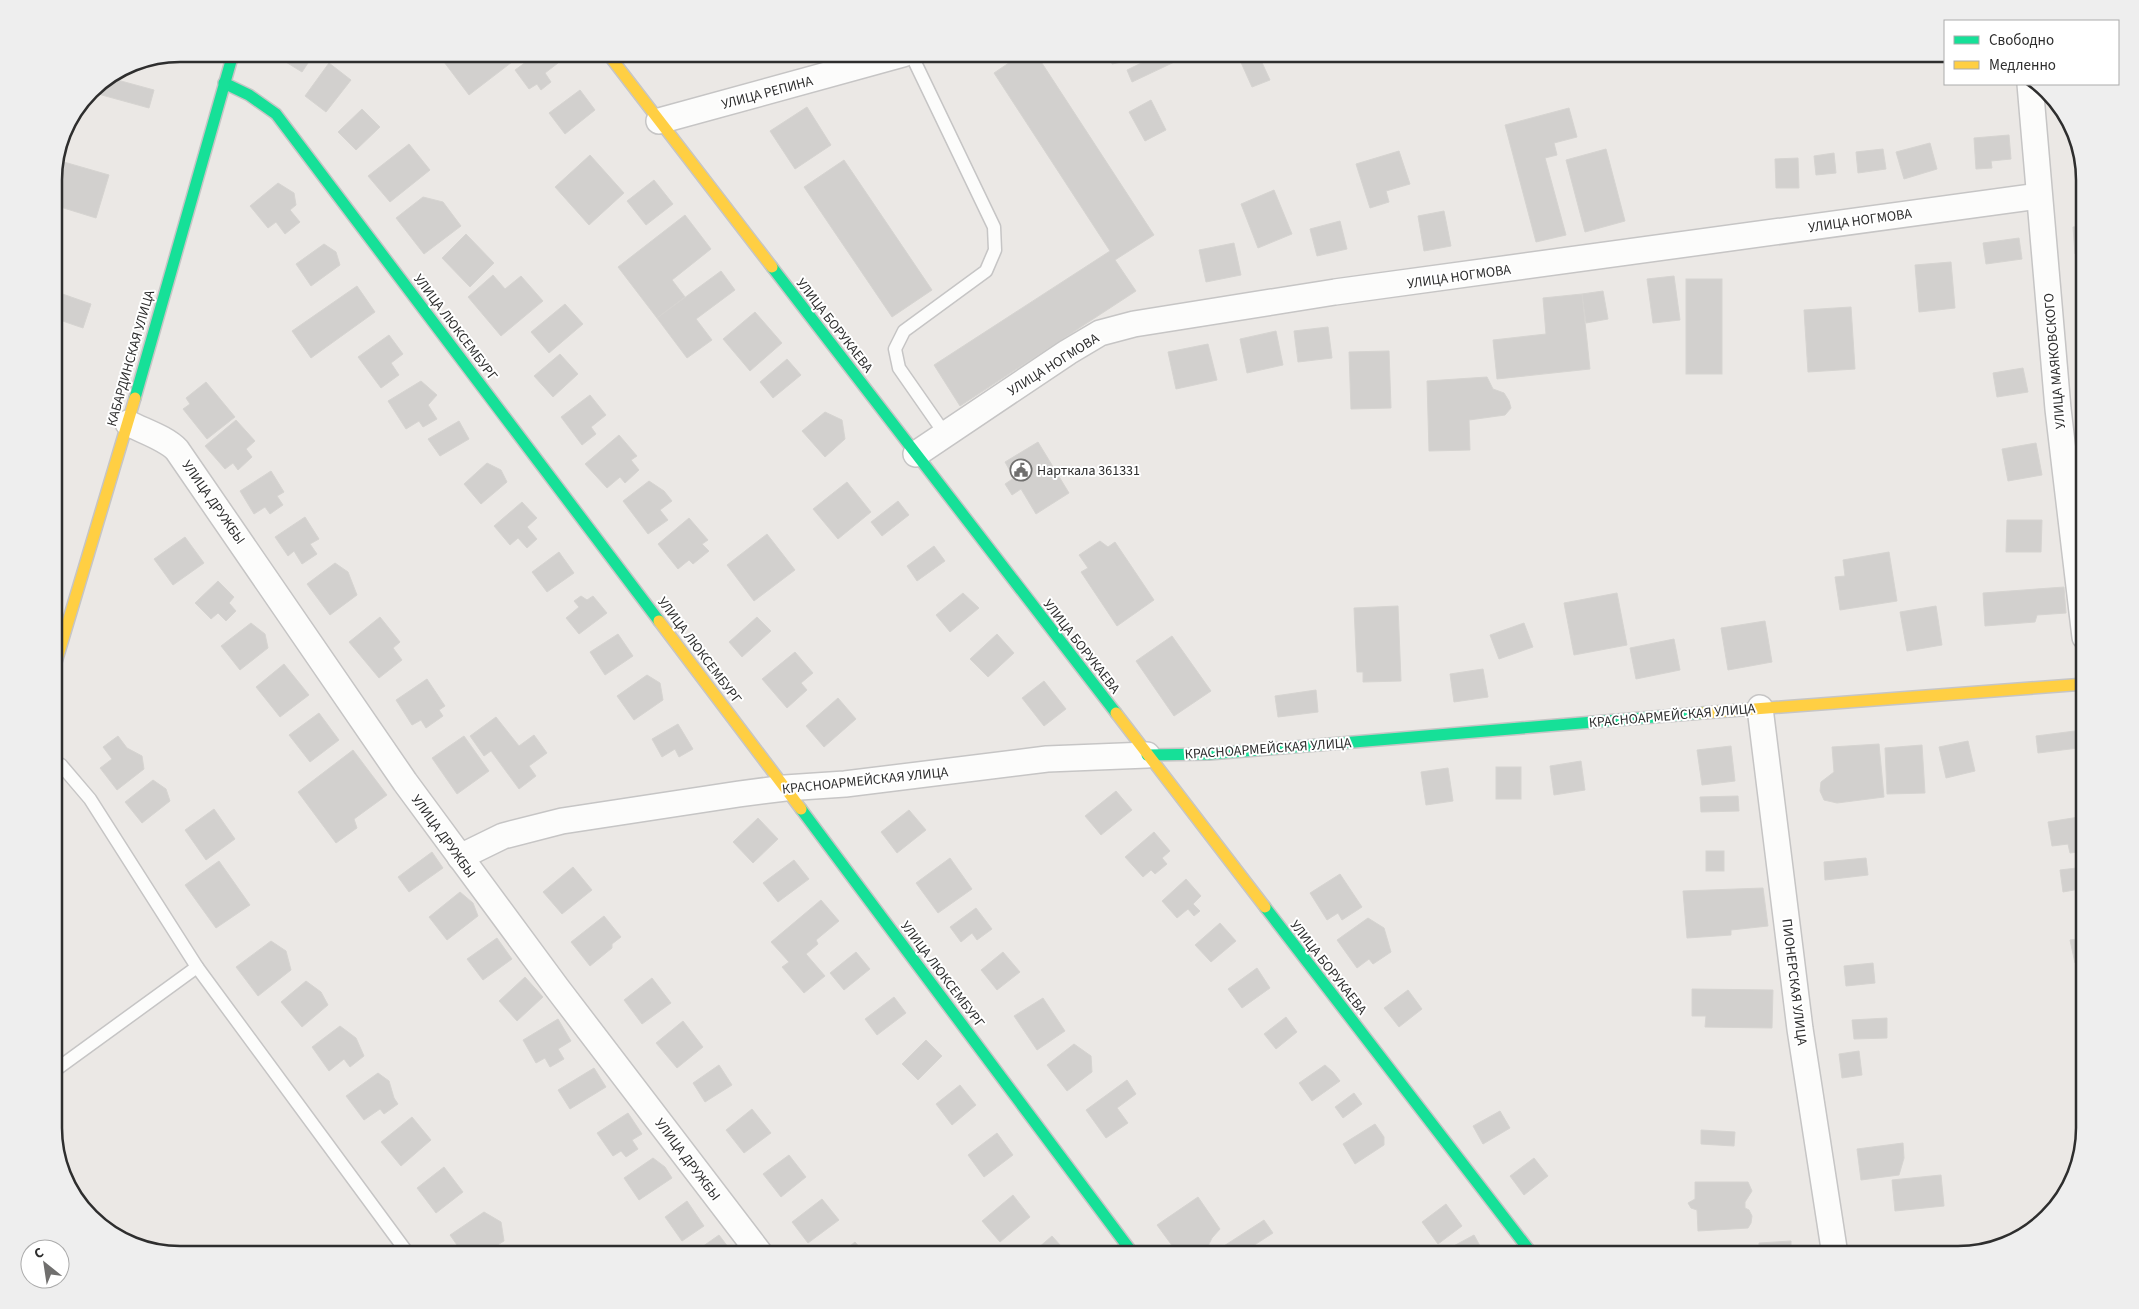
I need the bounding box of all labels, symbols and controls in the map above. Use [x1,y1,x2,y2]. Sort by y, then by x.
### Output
legend [1944,20,2119,85]
text: Свободно [1989,30,2054,51]
text: Медленно [1989,55,2056,76]
street label: УЛИЦА РЕПИНА [719,71,816,115]
street label: УЛИЦА НОГМОВА [1807,204,1914,238]
street label: УЛИЦА НОГМОВА [1406,260,1513,294]
street label: УЛИЦА ЛЮКСЕМБУРГ [408,270,502,385]
street label: УЛИЦА БОРУКАЕВА [791,274,878,377]
street label: КАБАРДИНСКАЯ УЛИЦА [102,287,160,429]
street label: УЛИЦА МАЯКОВСКОГО [2039,292,2071,430]
street label: УЛИЦА НОГМОВА [1004,328,1103,401]
street label: УЛИЦА ДРУЖБЫ [177,457,250,549]
public building icon: Нарткала 361331 [1009,458,1033,482]
place label: Нарткала 361331 [1037,461,1140,481]
street label: УЛИЦА ЛЮКСЕМБУРГ [652,593,746,708]
street label: УЛИЦА БОРУКАЕВА [1038,595,1125,698]
street label: КРАСНОАРМЕЙСКАЯ УЛИЦА [1588,699,1757,733]
street label: КРАСНОАРМЕЙСКАЯ УЛИЦА [1184,733,1352,765]
street label: КРАСНОАРМЕЙСКАЯ УЛИЦА [781,762,950,800]
street label: УЛИЦА ДРУЖБЫ [406,791,480,882]
street label: УЛИЦА БОРУКАЕВА [1285,916,1372,1019]
street label: УЛИЦА ЛЮКСЕМБУРГ [895,917,989,1032]
street label: ПИОНЕРСКАЯ УЛИЦА [1776,918,1812,1047]
street label: УЛИЦА ДРУЖБЫ [650,1114,725,1205]
north arrow [20,1239,70,1289]
text: С [30,1243,48,1264]

